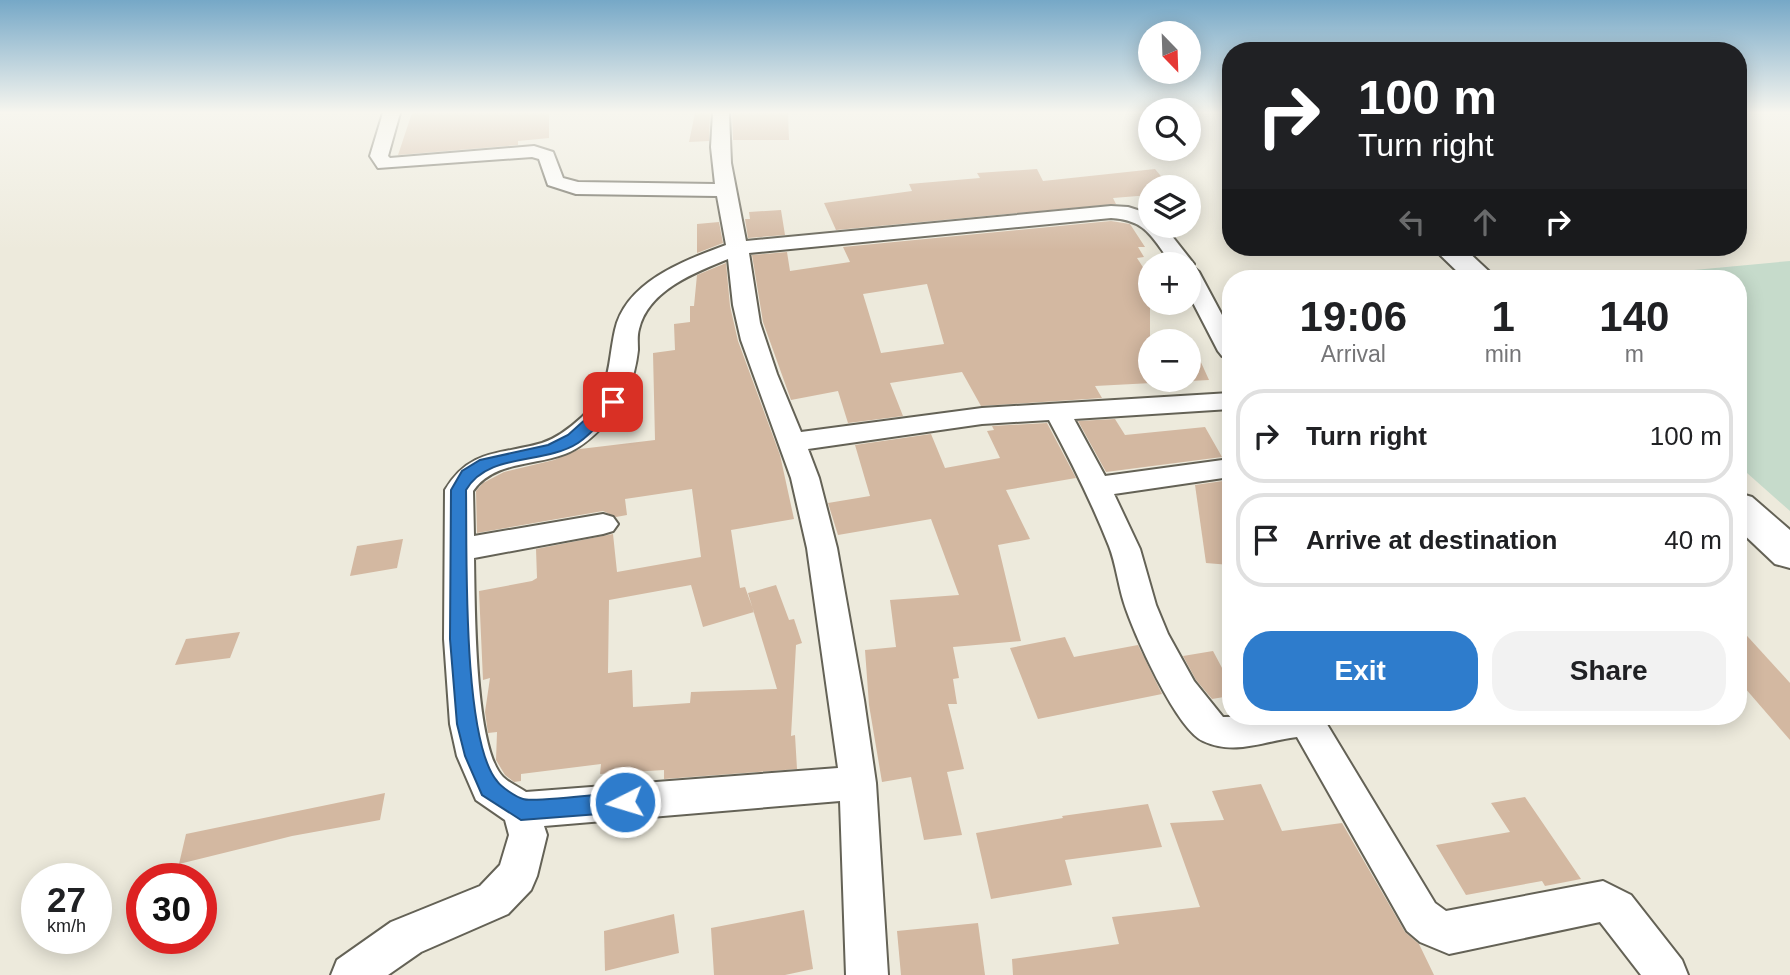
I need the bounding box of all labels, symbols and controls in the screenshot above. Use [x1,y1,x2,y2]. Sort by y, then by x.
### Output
north arrow [1138,21,1200,84]
map controls [1138,21,1201,392]
icon: right [1243,70,1334,161]
text: 100 m [1358,70,1497,124]
button: search [1138,98,1201,161]
text: Turn right [1358,127,1494,163]
button: layers [1138,175,1201,238]
icon: left [1393,203,1431,241]
icon: ahead [1466,203,1504,241]
icon: right [1539,203,1577,241]
button: + [1138,252,1201,315]
text: 19:06 [1300,293,1407,340]
text: 1 [1491,293,1515,340]
text: 140 [1599,293,1669,340]
button: − [1138,329,1201,392]
text: Arrival [1321,341,1386,367]
text: min [1485,341,1522,367]
text: m [1625,341,1644,367]
pin [583,372,643,432]
icon: arrive [594,383,632,421]
icon: right [1247,417,1285,455]
text: Turn right [1306,421,1427,451]
text: 100 m [1650,421,1722,451]
icon: arrive [1247,521,1285,559]
text: Arrive at destination [1306,525,1557,555]
text: 40 m [1664,525,1722,555]
button: Exit [1243,631,1478,711]
button: Share [1492,631,1726,711]
position arrow [588,765,662,839]
speed limit sign: 30 [126,863,217,954]
text: 27 [47,880,86,919]
text: km/h [47,916,86,936]

